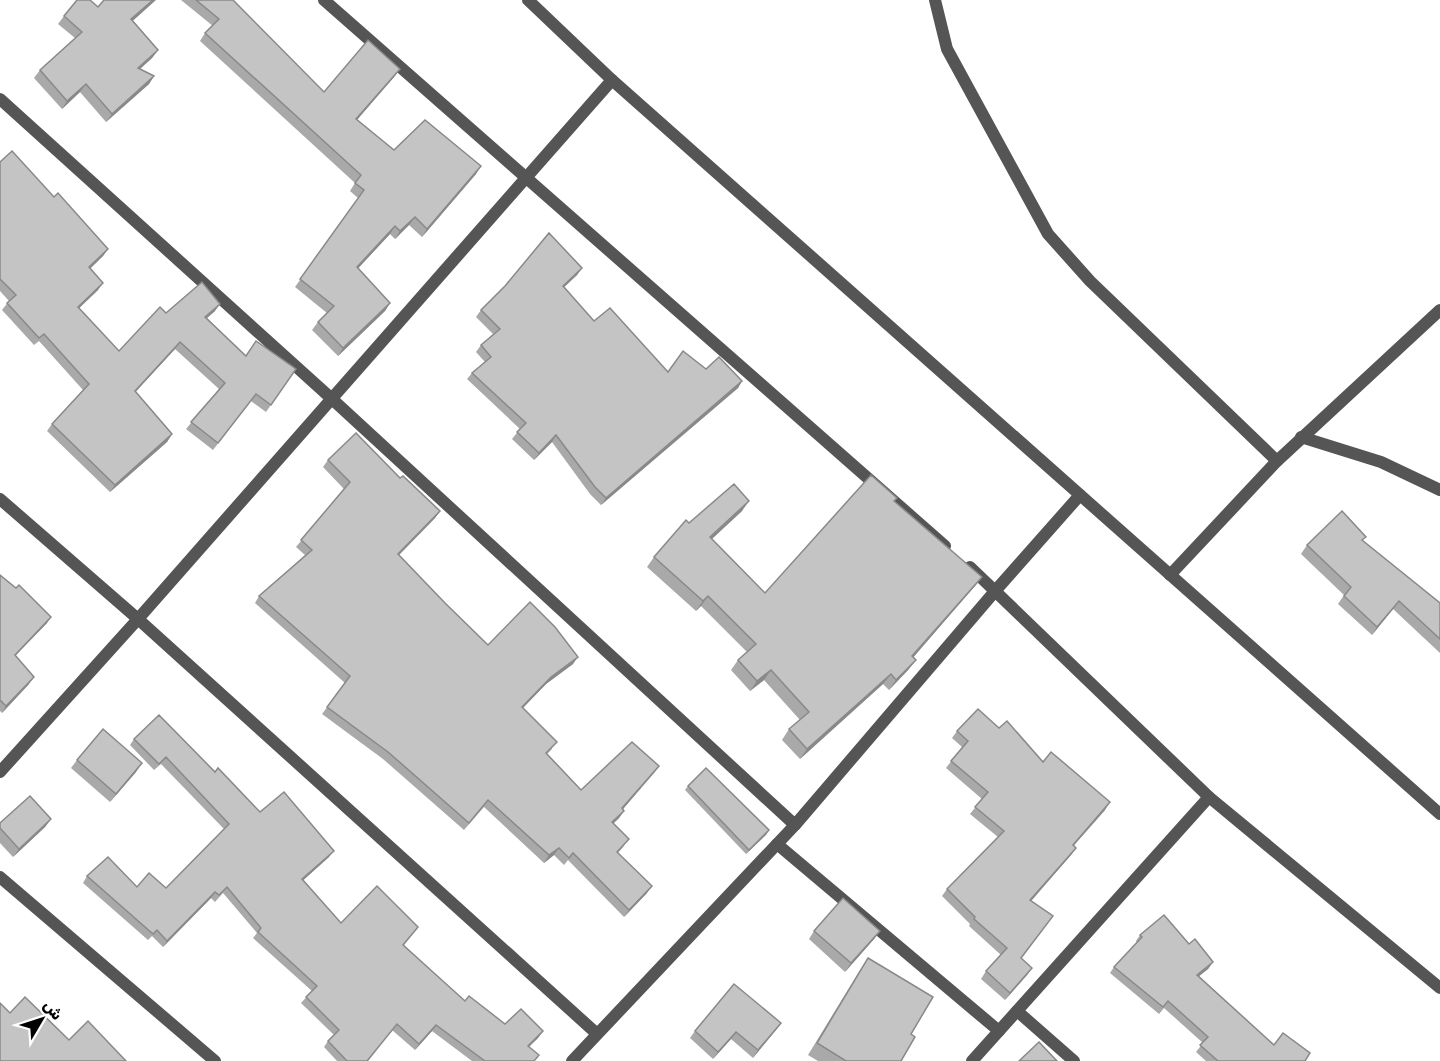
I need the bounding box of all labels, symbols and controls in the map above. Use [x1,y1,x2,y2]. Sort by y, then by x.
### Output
north arrow [12,989,72,1049]
text: ش [40,996,67,1024]

